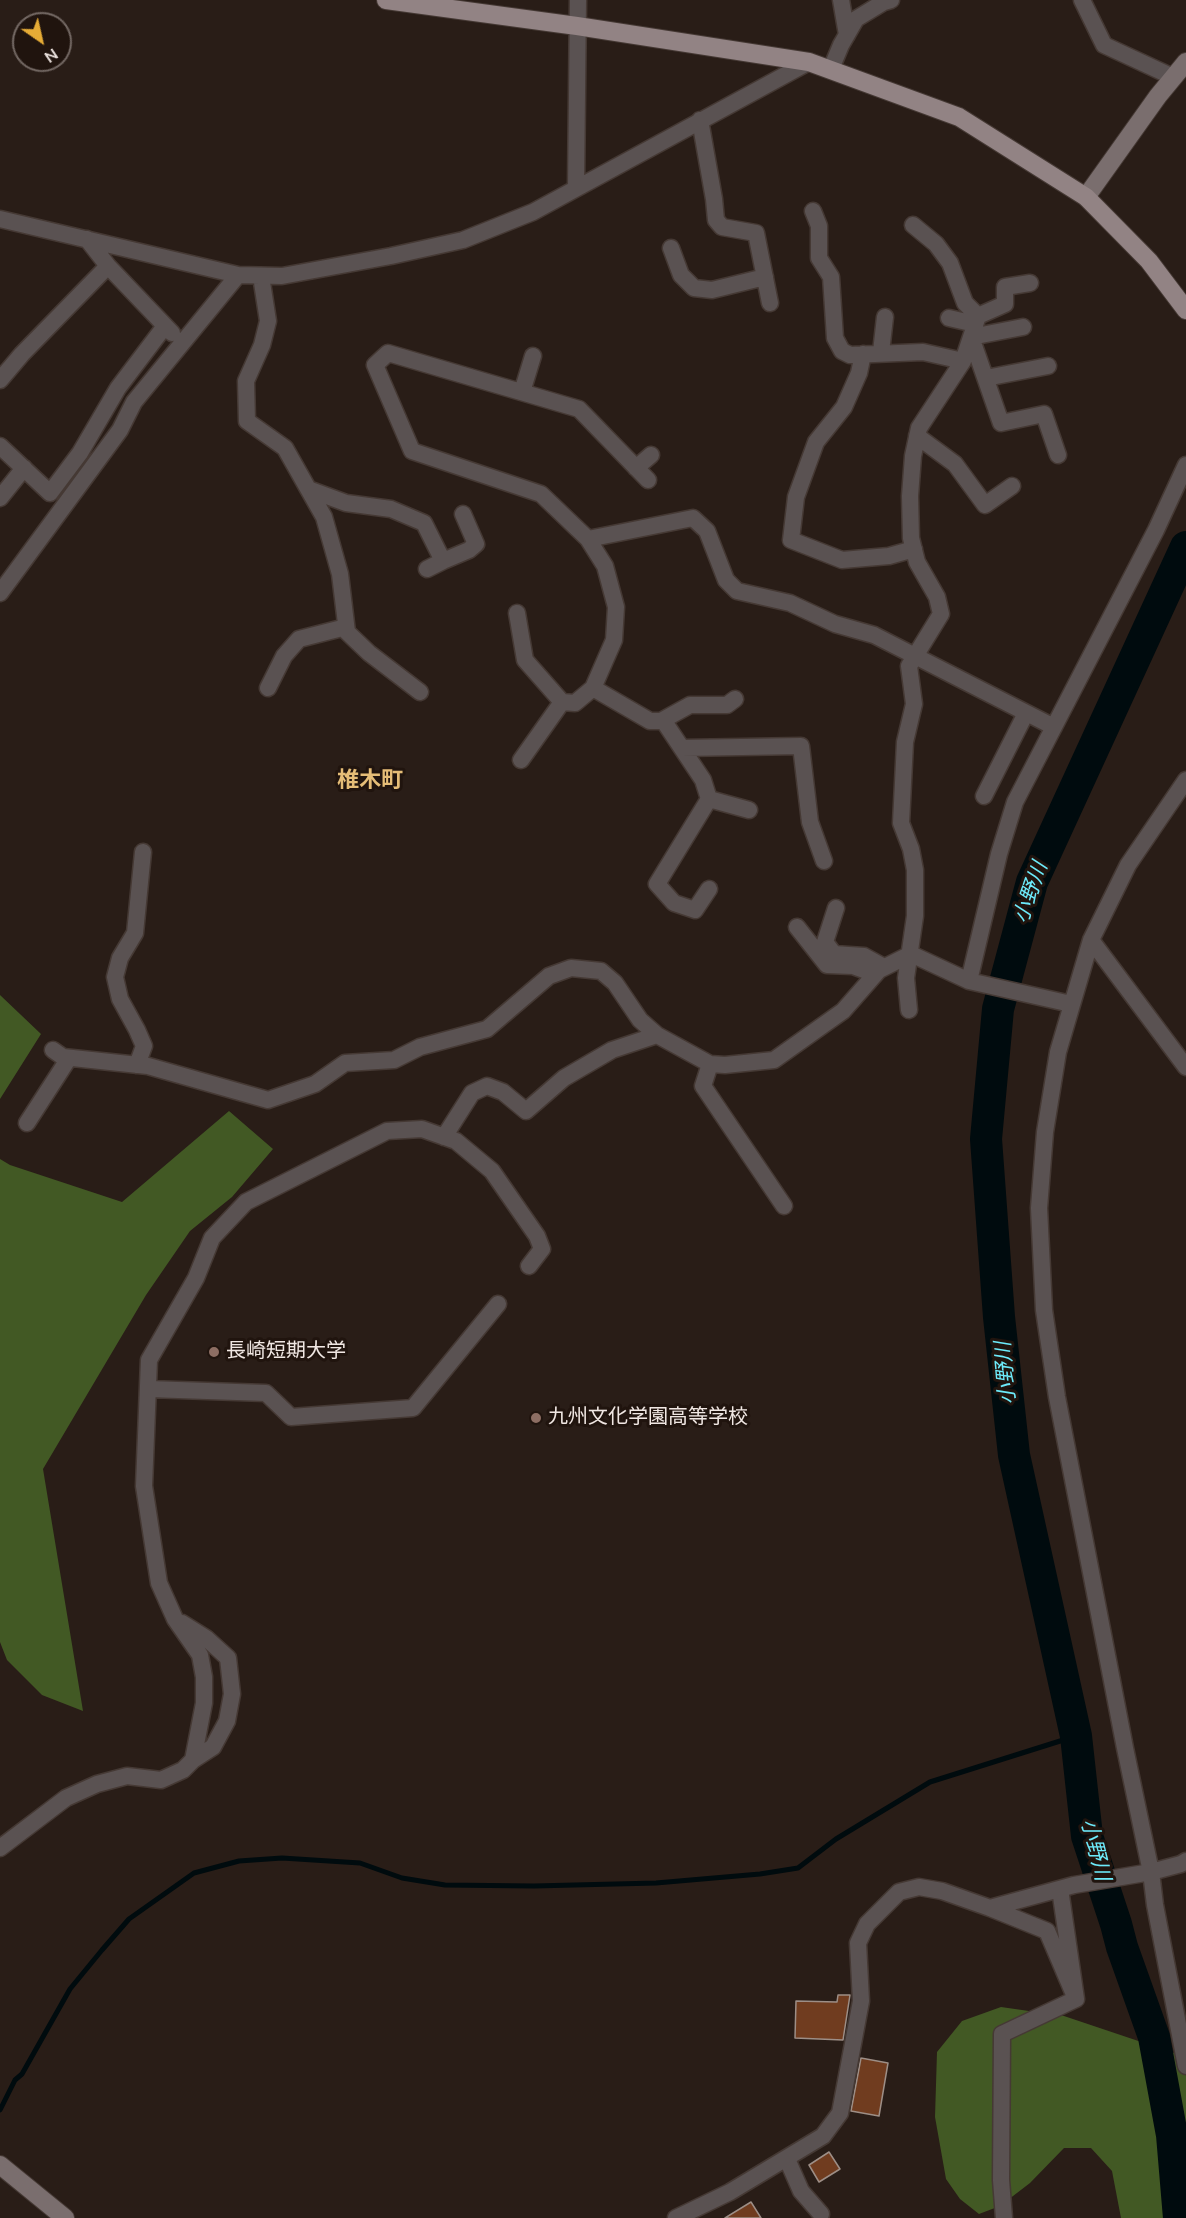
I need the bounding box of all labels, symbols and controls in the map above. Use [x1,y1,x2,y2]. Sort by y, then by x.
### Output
north arrow [12,12,72,72]
text: N [40,43,62,68]
district label: 椎木町 [337,769,403,795]
water label: 小野川 [1010,859,1054,927]
place label: 長崎短期大学 [226,1340,346,1364]
water label: 小野川 [992,1341,1022,1405]
marker: 長崎短期大学 [207,1345,221,1359]
place label: 九州文化学園高等学校 [548,1406,748,1430]
marker: 九州文化学園高等学校 [529,1411,543,1425]
water label: 小野川 [1074,1816,1114,1884]

